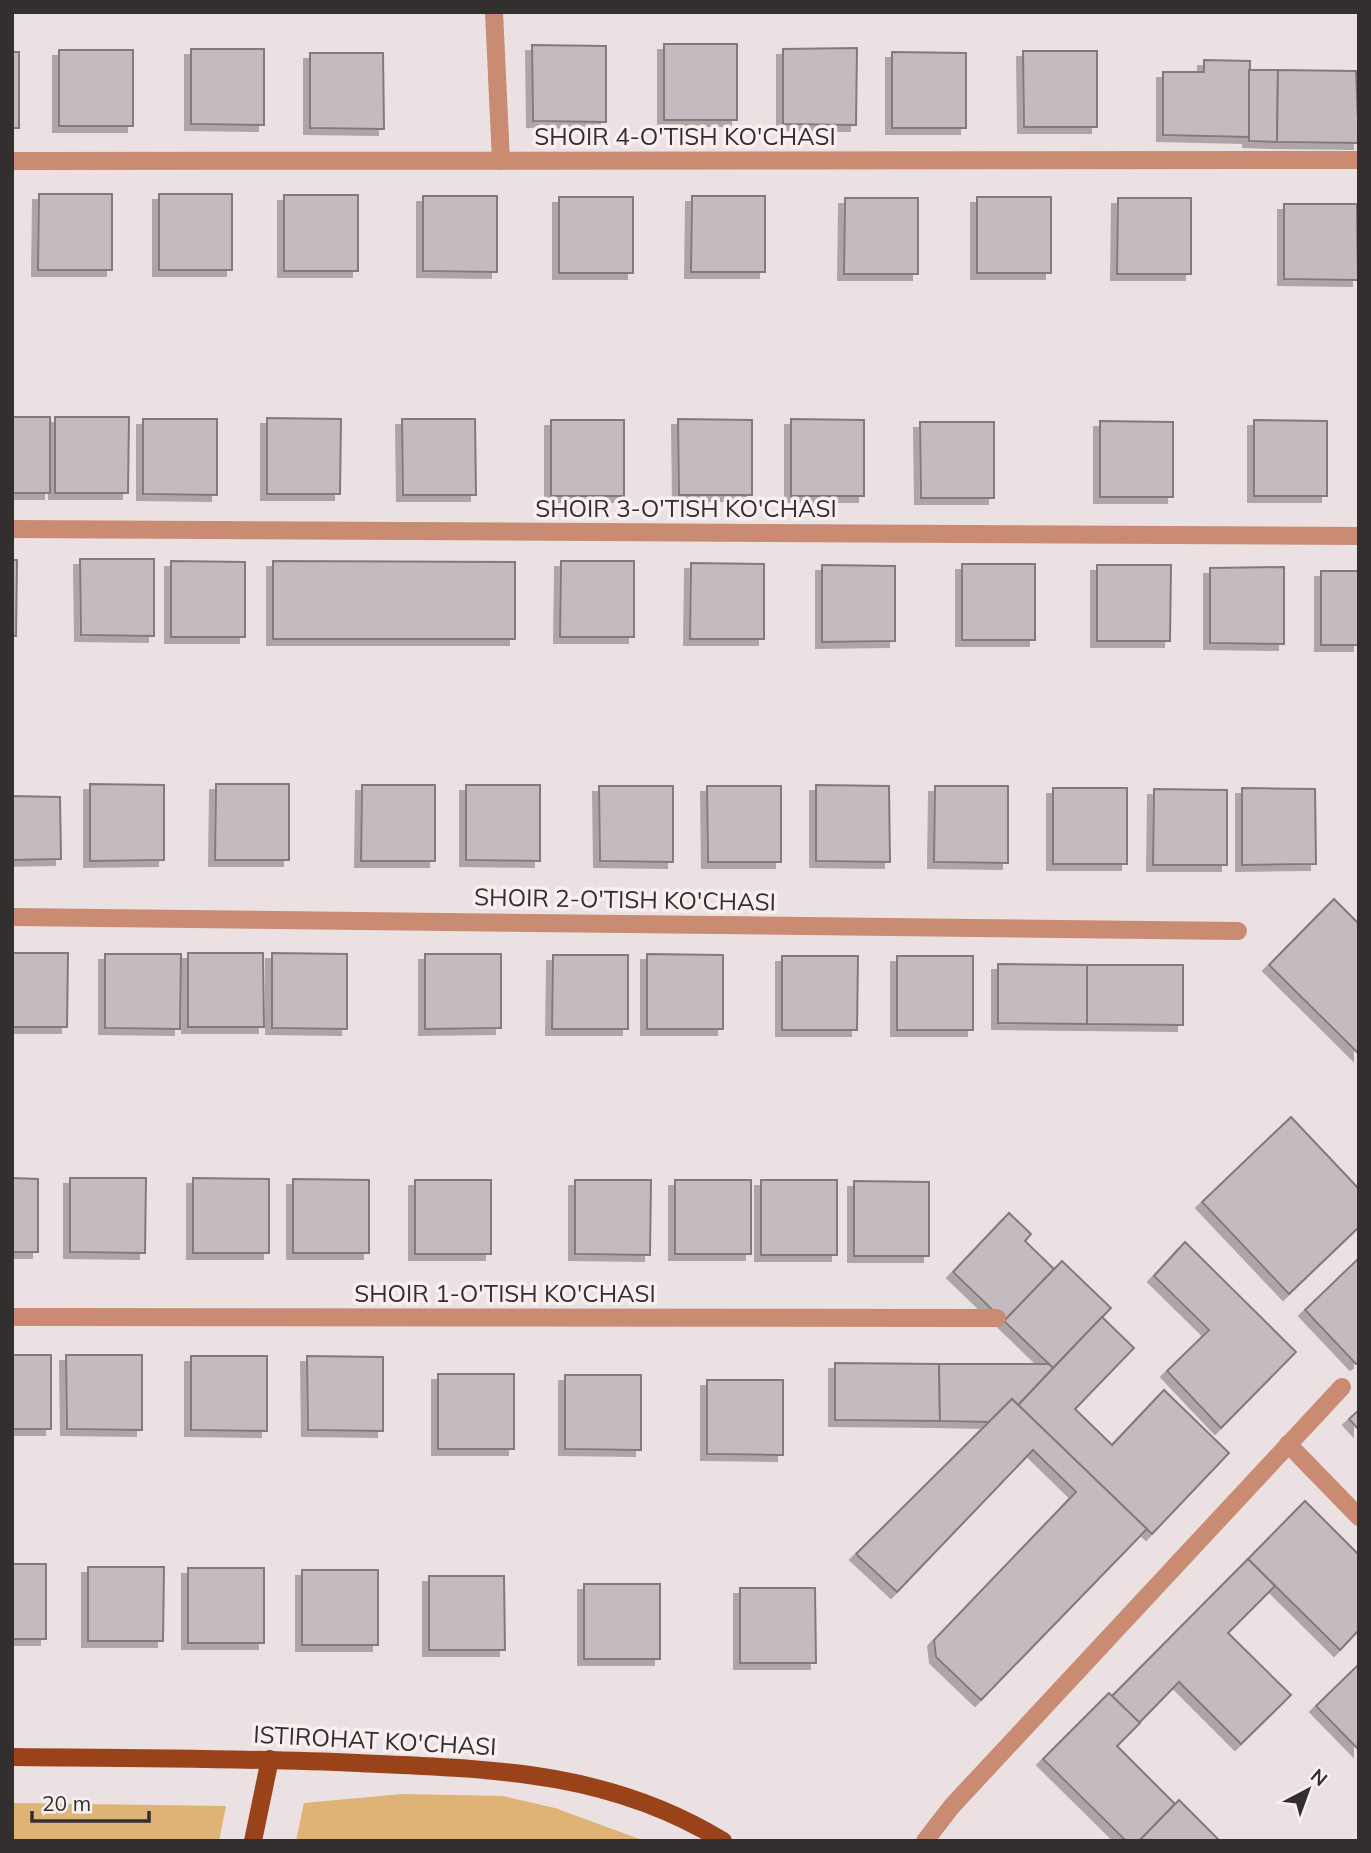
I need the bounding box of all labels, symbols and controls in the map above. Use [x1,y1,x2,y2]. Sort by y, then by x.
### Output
street label: SHOIR 4-O'TISH KO'CHASI [534,121,836,151]
street label: SHOIR 3-O'TISH KO'CHASI [535,493,837,523]
street label: SHOIR 2-O'TISH KO'CHASI [474,881,776,917]
street label: SHOIR 1-O'TISH KO'CHASI [354,1278,656,1308]
street label: ISTIROHAT KO'CHASI [253,1719,497,1761]
north arrow [1273,1755,1343,1825]
text: N [1306,1763,1332,1791]
scale bar [32,1780,149,1824]
text: 20 m [42,1790,91,1816]

